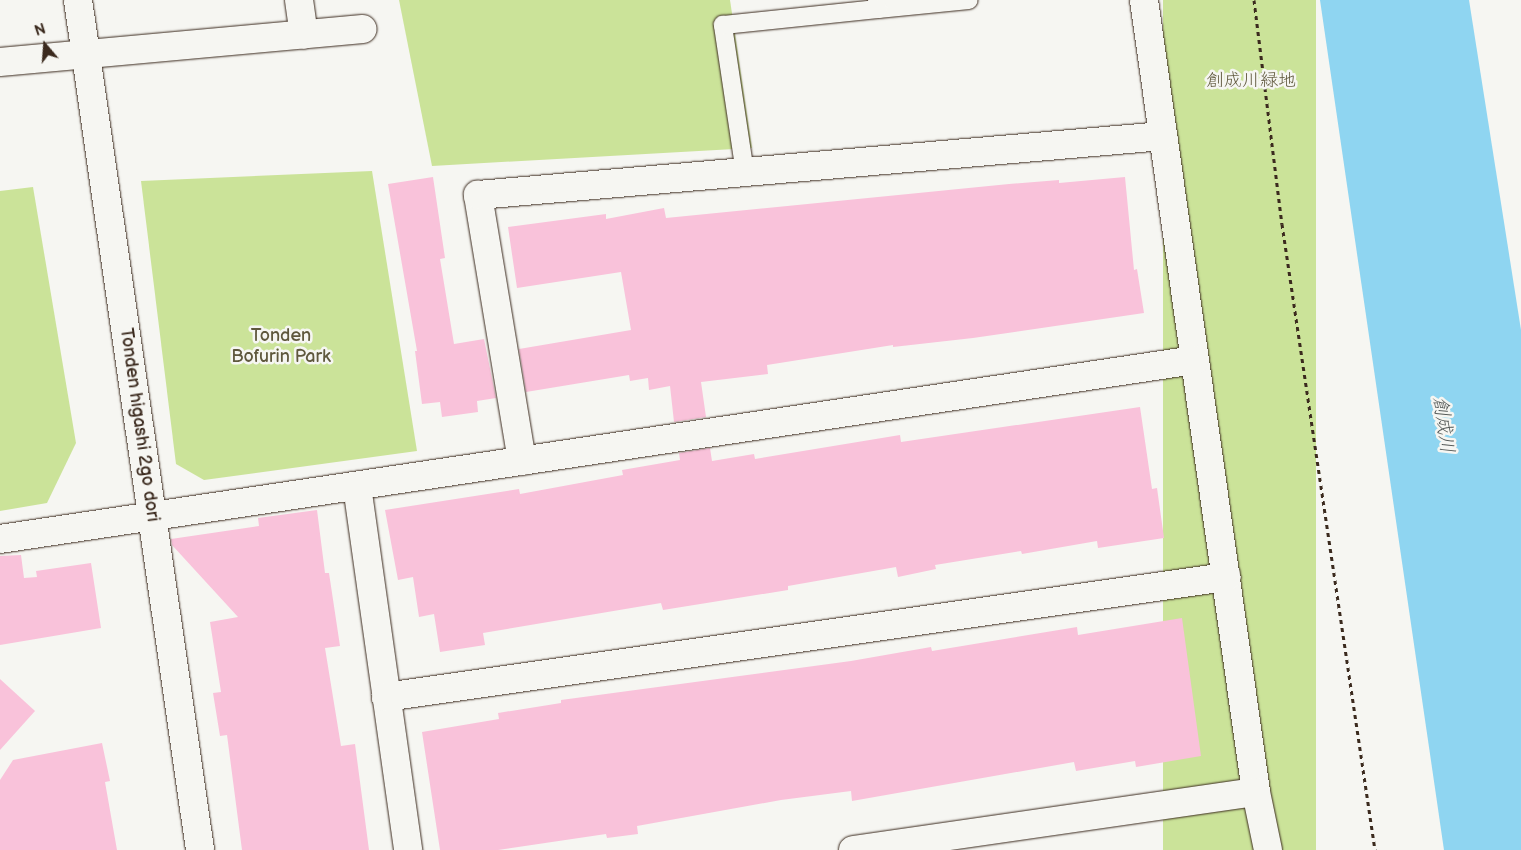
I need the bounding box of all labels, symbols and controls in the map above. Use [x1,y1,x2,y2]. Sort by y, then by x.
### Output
north arrow [20,20,70,70]
text: N [33,21,48,40]
park label: 創成川緑地 [1206,70,1296,92]
park label: Tonden Bofurin Park [231,326,331,368]
street label: Tonden higashi 2go dori [115,327,163,523]
water label: 創成川 [1428,395,1458,455]

